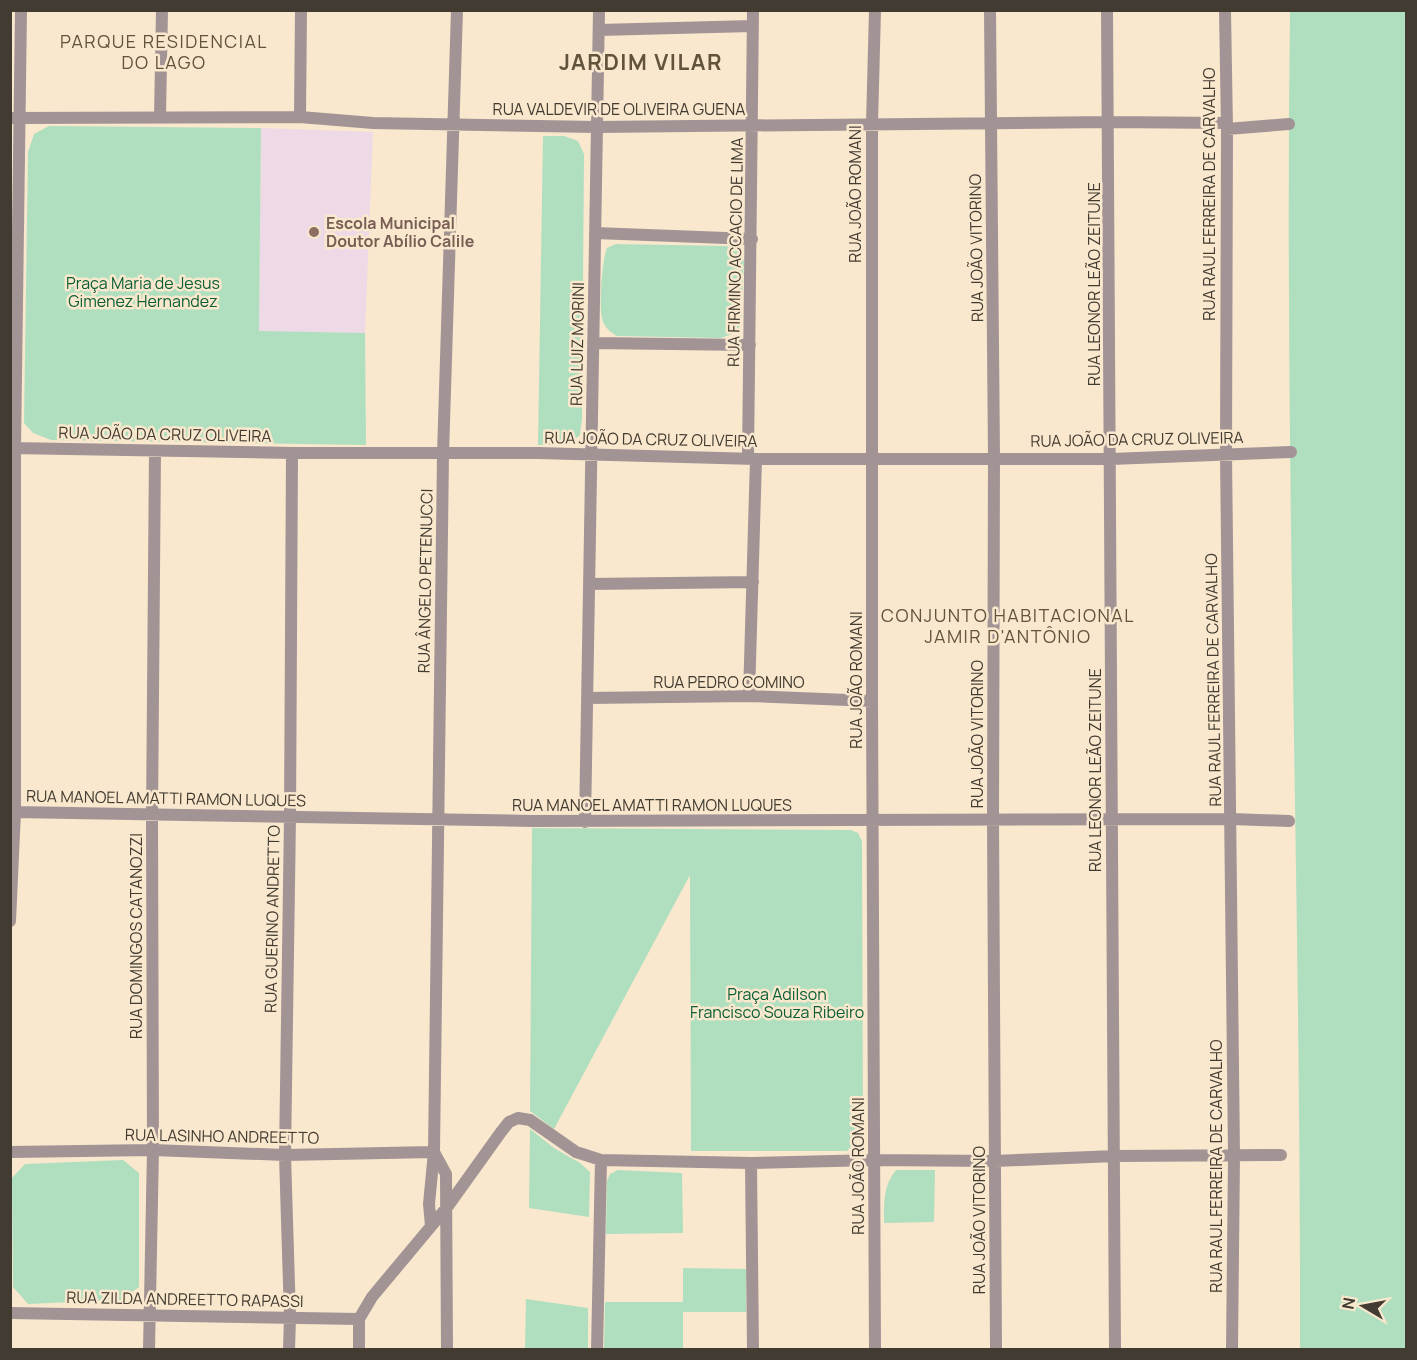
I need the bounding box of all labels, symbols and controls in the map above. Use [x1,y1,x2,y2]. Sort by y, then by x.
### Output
district label: PARQUE RESIDENCIAL DO LAGO [60,29,268,74]
district label: JARDIM VILAR [559,47,723,77]
street label: RUA RAUL FERREIRA DE CARVALHO [1198,67,1220,321]
street label: RUA VALDEVIR DE OLIVEIRA GUENA [493,98,745,120]
street label: RUA JOÃO ROMANI [844,125,866,263]
street label: RUA FIRMINO ACCACIO DE LIMA [722,137,748,367]
street label: RUA JOÃO VITORINO [964,173,988,322]
street label: RUA LEONOR LEÃO ZEITUNE [1083,182,1105,386]
place label: Escola Municipal Doutor Abílio Calile [326,212,475,252]
marker: Escola Municipal Doutor Abílio Calile [307,225,321,239]
park label: Praça Maria de Jesus Gimenez Hernandez [66,272,220,312]
street label: RUA LUIZ MORINI [565,282,589,406]
street label: RUA JOÃO DA CRUZ OLIVEIRA [58,421,272,447]
street label: RUA JOÃO DA CRUZ OLIVEIRA [544,426,758,452]
street label: RUA JOÃO DA CRUZ OLIVEIRA [1030,426,1244,452]
street label: RUA ÂNGELO PETENUCCI [412,489,438,673]
street label: RUA RAUL FERREIRA DE CARVALHO [1200,553,1226,807]
district label: CONJUNTO HABITACIONAL JAMIR D'ANTÔNIO [881,603,1135,648]
street label: RUA JOÃO ROMANI [845,611,867,749]
street label: RUA JOÃO VITORINO [966,659,988,808]
street label: RUA LEONOR LEÃO ZEITUNE [1084,668,1106,872]
street label: RUA PEDRO COMINO [653,671,805,693]
street label: RUA MANOEL AMATTI RAMON LUQUES [26,785,306,811]
street label: RUA MANOEL AMATTI RAMON LUQUES [512,794,792,816]
street label: RUA GUERINO ANDRETTO [259,824,285,1013]
street label: RUA DOMINGOS CATANOZZI [125,833,147,1039]
park label: Praça Adilson Francisco Souza Ribeiro [690,983,864,1023]
street label: RUA RAUL FERREIRA DE CARVALHO [1205,1039,1227,1293]
street label: RUA JOÃO ROMANI [847,1097,869,1235]
street label: RUA LASINHO ANDREETTO [125,1123,320,1149]
street label: RUA JOÃO VITORINO [968,1145,990,1294]
north arrow [1333,1276,1393,1336]
street label: RUA ZILDA ANDREETTO RAPASSI [66,1286,304,1312]
text: N [1336,1296,1360,1311]

